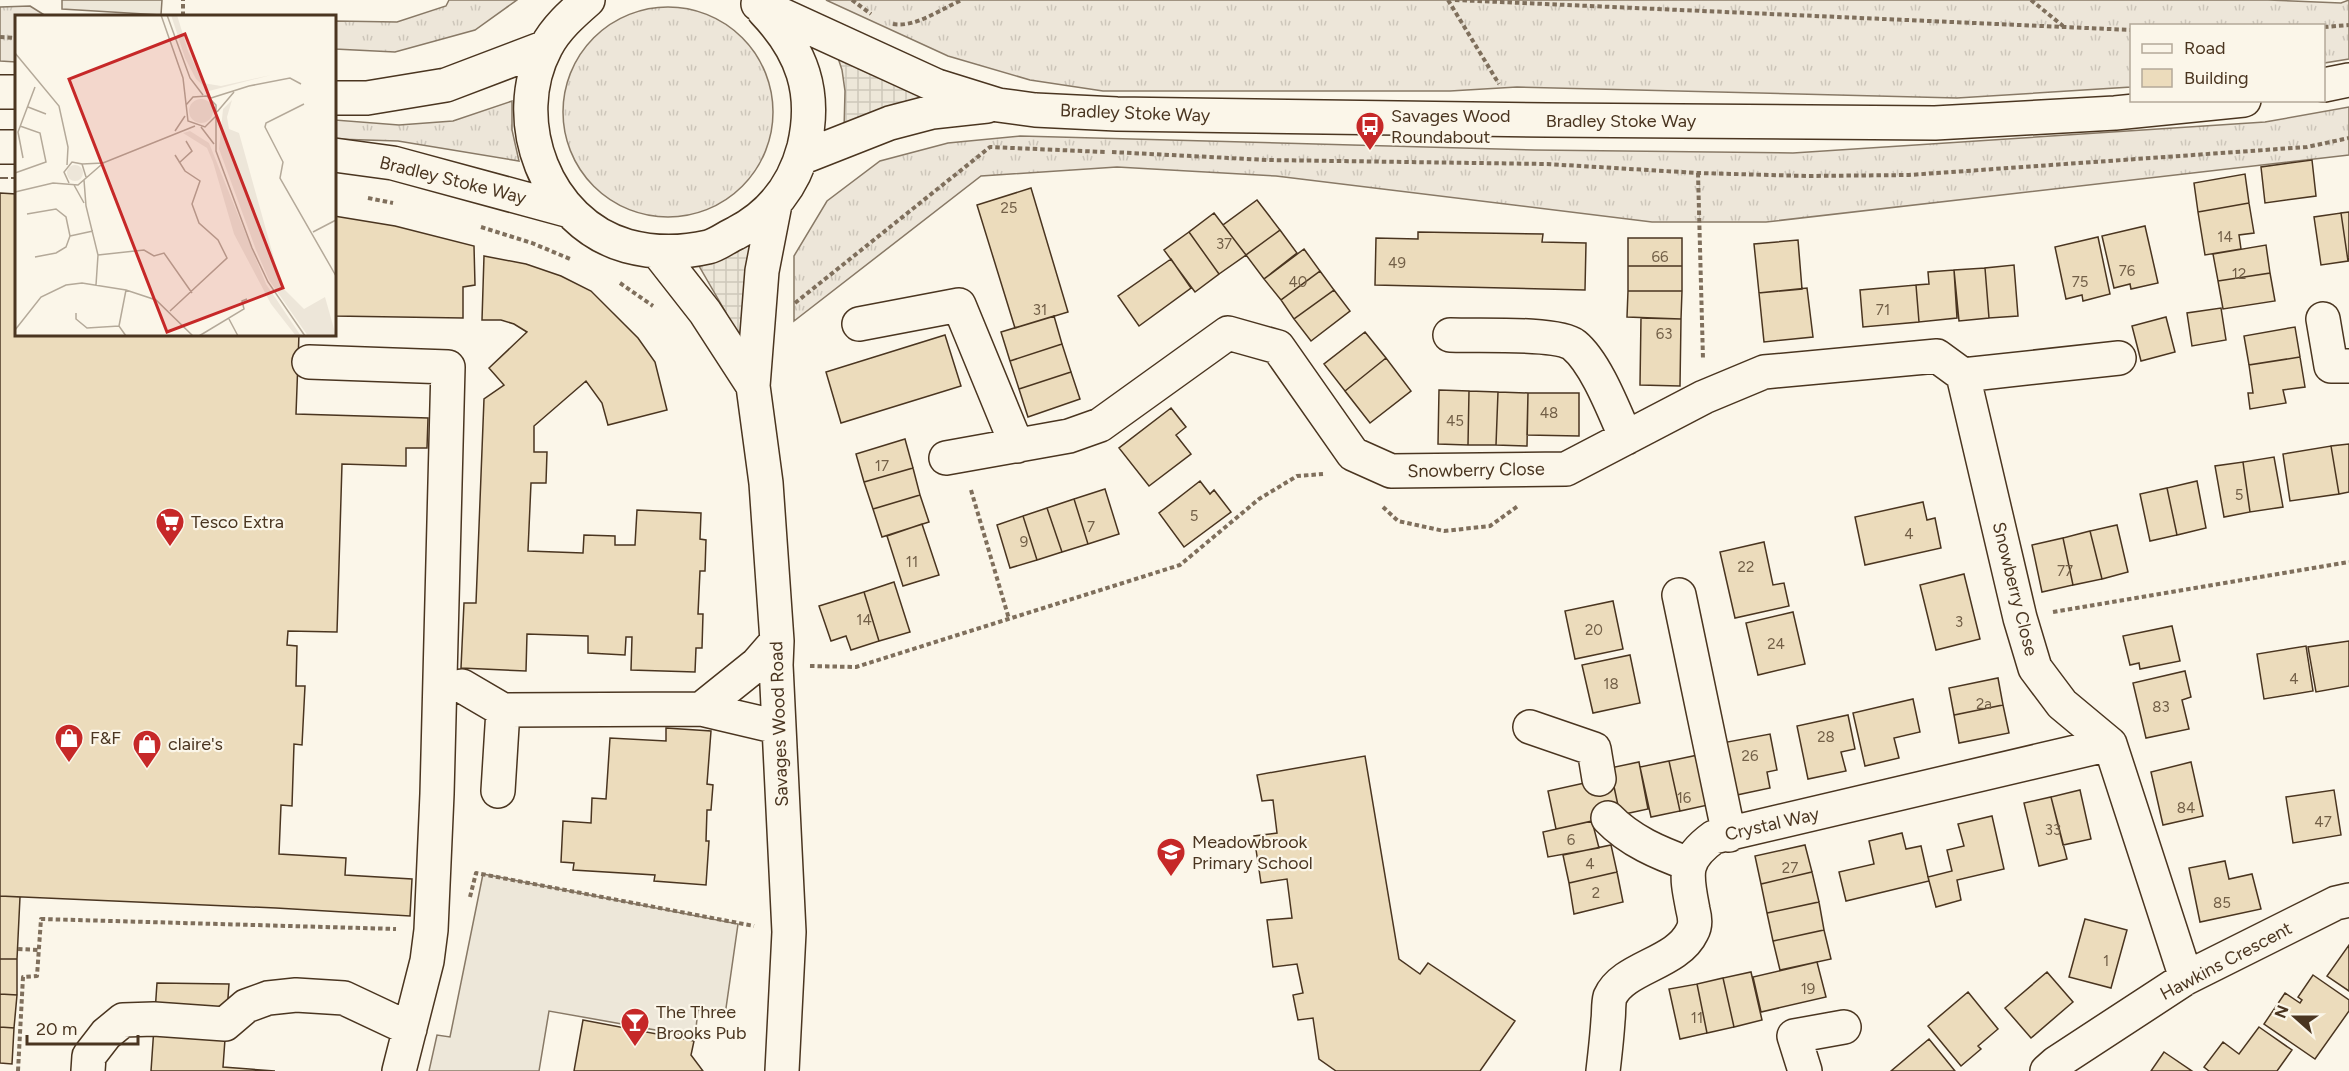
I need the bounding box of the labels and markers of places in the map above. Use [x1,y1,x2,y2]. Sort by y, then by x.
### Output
place label: Savages Wood Roundabout [1391,105,1511,148]
bus stop icon: Savages Wood Roundabout [1354,110,1386,152]
supermarket icon: Tesco Extra [154,506,186,548]
place label: Tesco Extra [191,511,284,533]
shop icon: F&F [53,722,85,764]
place label: F&F [90,727,121,749]
shop icon: claire's [131,728,163,770]
place label: claire's [168,733,223,755]
place label: Meadowbrook Primary School [1192,831,1313,874]
school or university icon: Meadowbrook Primary School [1155,836,1187,878]
place label: The Three Brooks Pub [656,1001,746,1044]
bar icon: The Three Brooks Pub [619,1006,651,1048]

